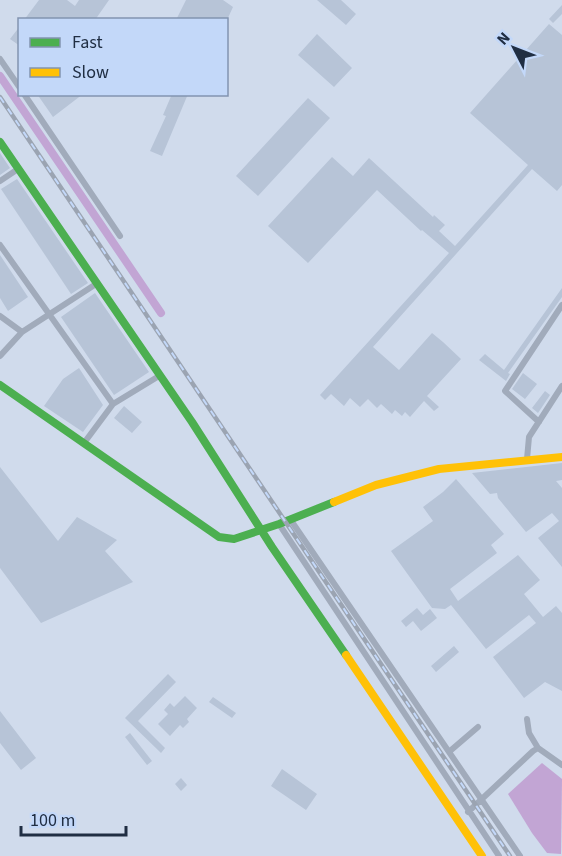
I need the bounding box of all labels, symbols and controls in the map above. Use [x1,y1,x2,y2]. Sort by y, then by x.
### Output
legend [18,18,228,96]
north arrow [484,18,544,78]
text: N [492,27,515,50]
text: Fast [72,30,103,55]
text: Slow [72,60,109,85]
scale bar [21,799,126,837]
text: 100 m [30,808,75,833]

